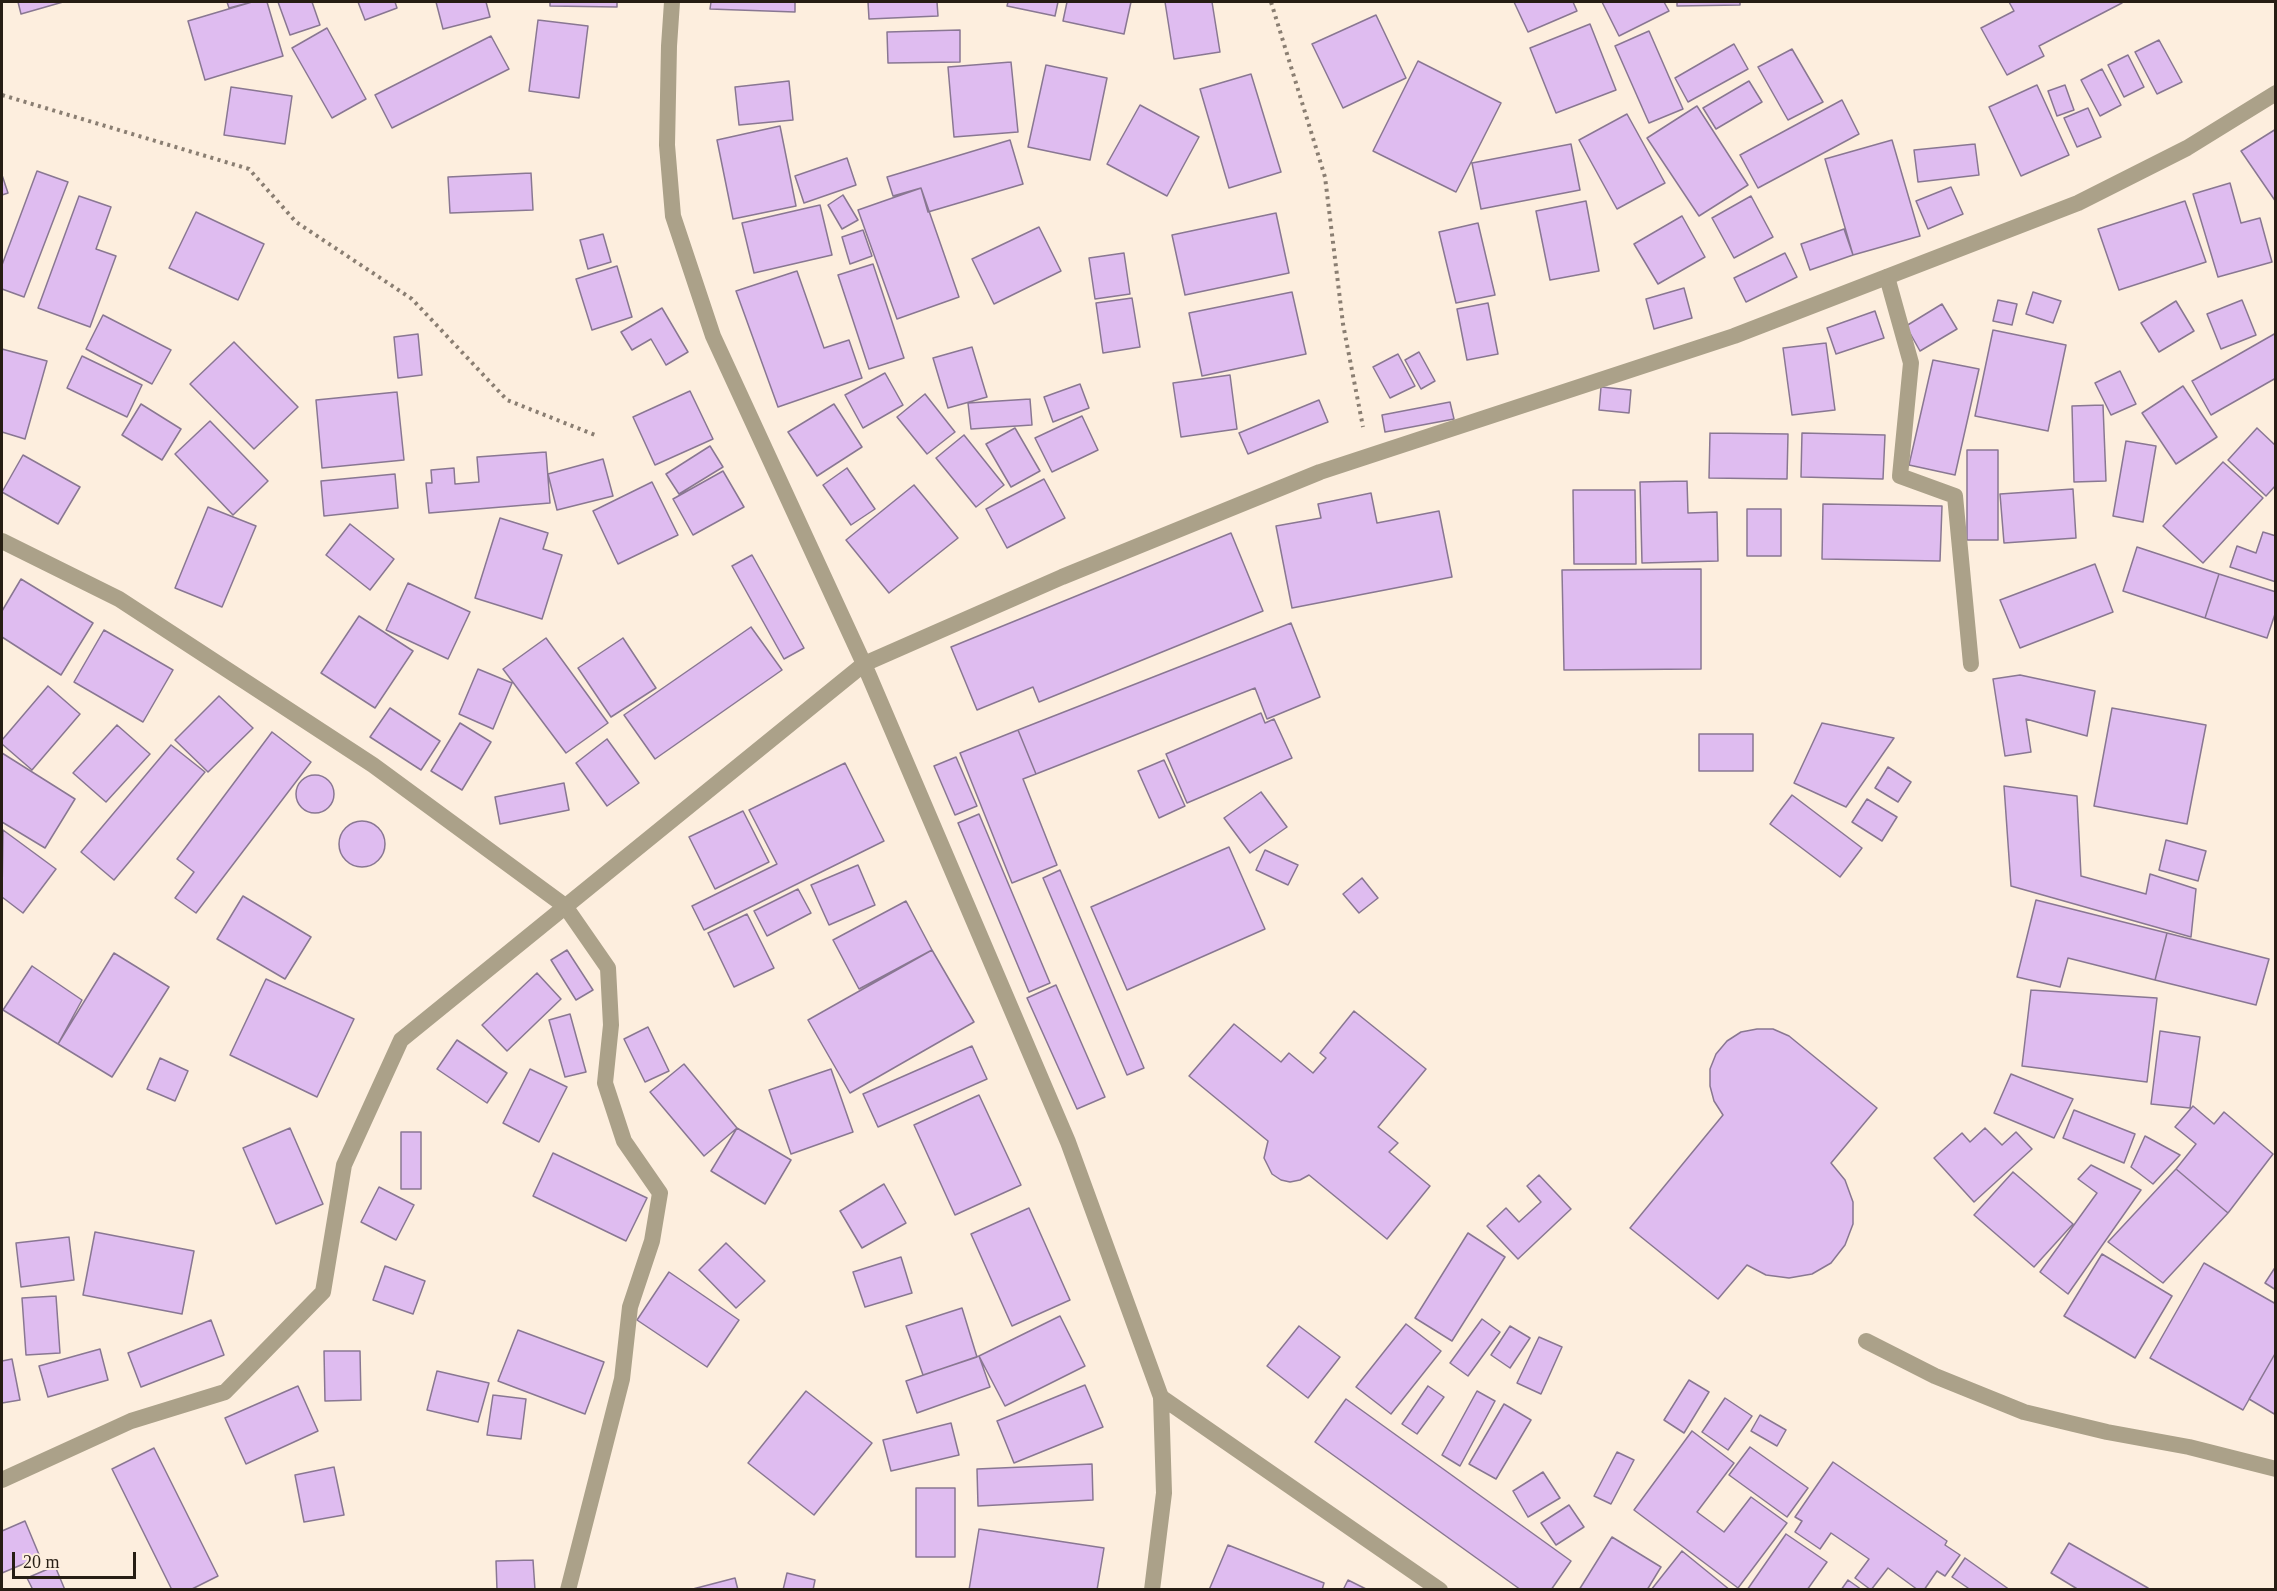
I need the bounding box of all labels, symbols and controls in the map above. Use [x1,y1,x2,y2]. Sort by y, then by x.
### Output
scale bar [15,1540,140,1578]
text: 20 m [23,1552,60,1572]

